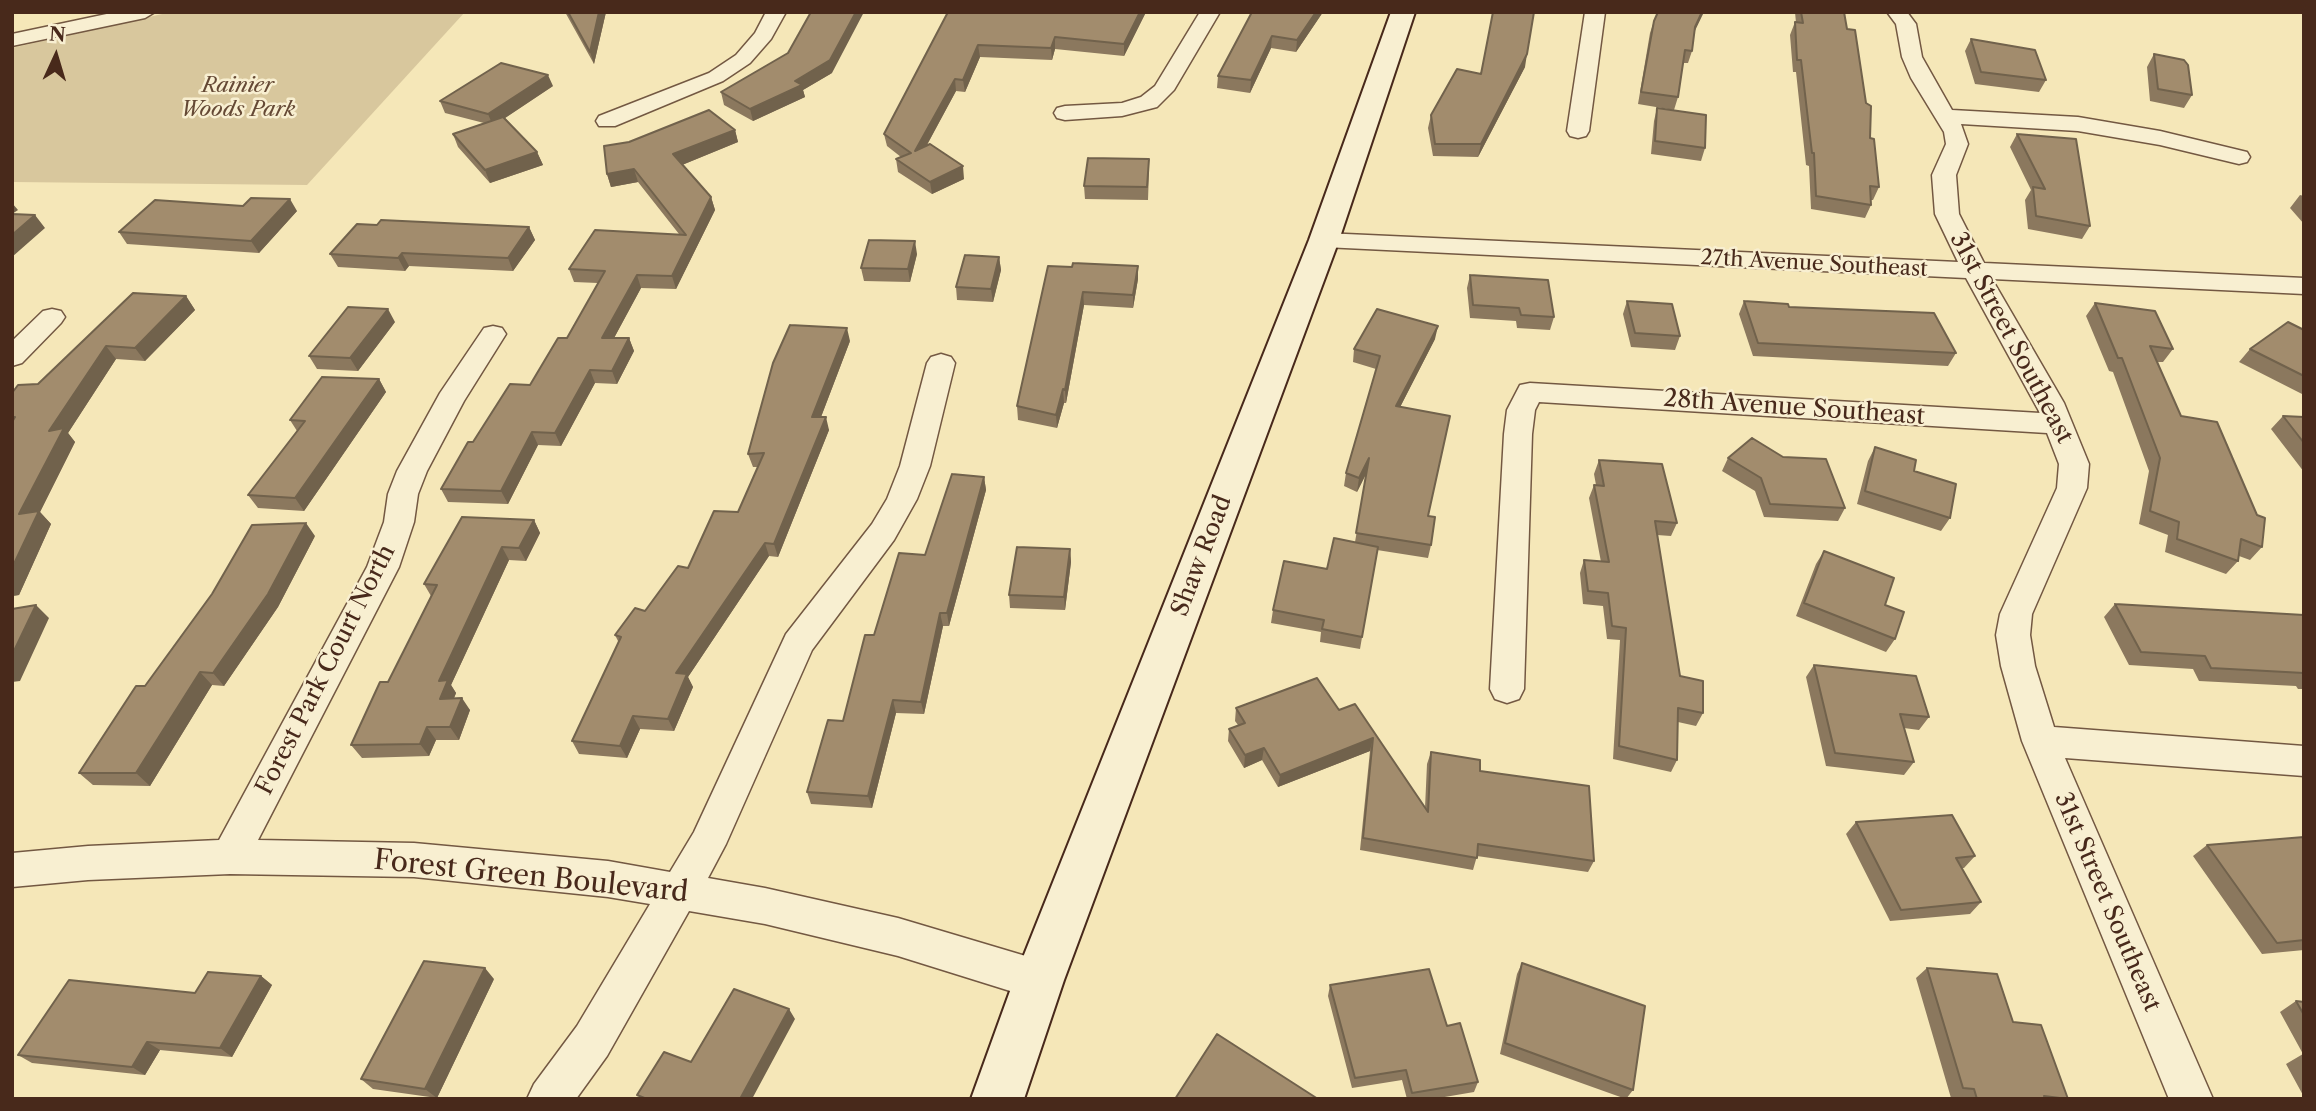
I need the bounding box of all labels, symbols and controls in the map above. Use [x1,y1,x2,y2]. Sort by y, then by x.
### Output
north arrow [21,21,91,91]
text: N [48,23,67,47]
park label: Rainier Woods Park [180,73,296,123]
street label: 31st Street Southeast [1943,227,2079,449]
street label: 27th Avenue Southeast [1700,245,1928,283]
street label: 28th Avenue Southeast [1662,385,1926,431]
street label: Shaw Road [1166,492,1238,620]
street label: Forest Park Court North [250,540,402,800]
street label: 31st Street Southeast [2048,788,2166,1016]
street label: Forest Green Boulevard [372,844,690,910]

